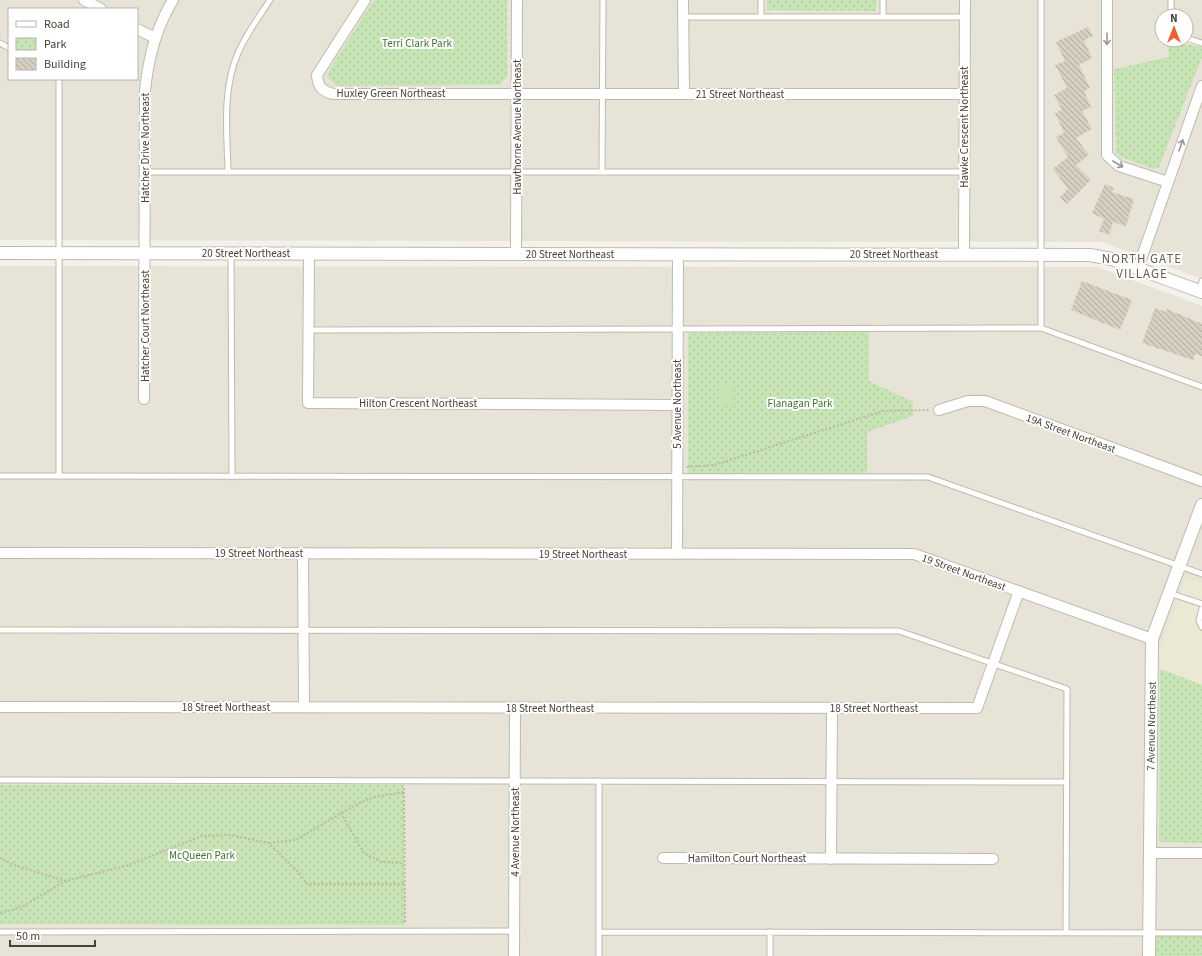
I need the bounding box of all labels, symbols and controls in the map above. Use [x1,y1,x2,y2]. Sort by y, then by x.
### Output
legend [8,8,138,80]
north arrow [1154,8,1194,48]
text: N [1170,11,1178,26]
text: Road [44,16,70,33]
one-way arrow [1103,32,1111,45]
text: Park [44,36,66,53]
park label: Terri Clark Park [382,36,452,51]
text: Building [44,56,86,73]
street label: Hawthorne Avenue Northeast [510,59,525,195]
street label: Hawke Crescent Northeast [957,66,972,188]
street label: Huxley Green Northeast [337,86,446,101]
street label: 21 Street Northeast [696,87,785,102]
street label: Hatcher Drive Northeast [138,93,153,203]
one-way arrow [1178,139,1185,152]
one-way arrow [1112,160,1124,168]
street label: 20 Street Northeast [202,246,291,261]
street label: 20 Street Northeast [526,247,615,262]
street label: 20 Street Northeast [850,247,939,262]
district label: NORTH GATE VILLAGE [1102,250,1182,283]
street label: Hatcher Court Northeast [138,270,153,382]
street label: 5 Avenue Northeast [670,359,685,449]
street label: Hilton Crescent Northeast [359,396,477,411]
park label: Flanagan Park [767,396,833,411]
street label: 19A Street Northeast [1024,410,1118,457]
street label: 19 Street Northeast [215,546,304,561]
street label: 19 Street Northeast [539,547,628,562]
street label: 19 Street Northeast [920,550,1008,595]
street label: 7 Avenue Northeast [1143,681,1160,771]
street label: 18 Street Northeast [182,700,271,715]
street label: 18 Street Northeast [506,701,595,716]
street label: 18 Street Northeast [830,701,919,716]
street label: 4 Avenue Northeast [508,787,523,877]
park label: McQueen Park [169,848,236,863]
street label: Hamilton Court Northeast [688,851,807,866]
scale bar [10,922,95,948]
text: 50 m [16,928,40,945]

